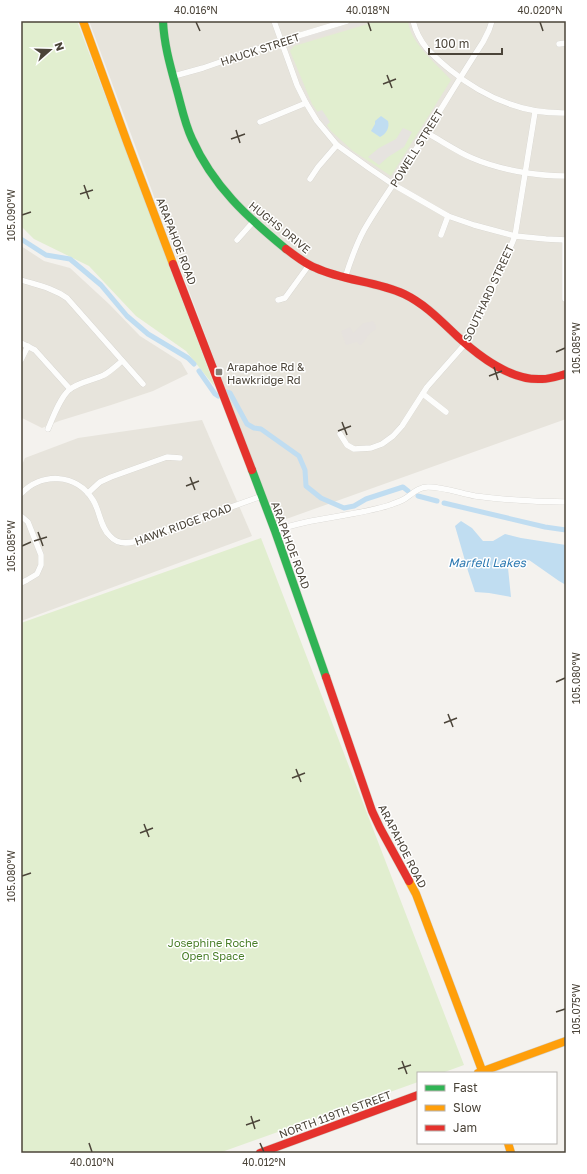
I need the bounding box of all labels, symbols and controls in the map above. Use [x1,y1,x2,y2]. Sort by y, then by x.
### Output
text: 40.016°N [174,4,218,16]
text: 40.018°N [346,4,390,16]
text: 40.020°N [518,4,563,16]
north arrow [30,30,70,70]
street label: HAUCK STREET [219,30,302,68]
scale bar [429,30,502,56]
text: 100 m [435,36,469,51]
text: N [52,40,67,53]
street label: POWELL STREET [387,107,445,189]
text: 105.090°W [5,189,17,241]
street label: ARAPAHOE ROAD [154,196,200,287]
street label: HUGHS DRIVE [247,198,313,256]
street label: SOUTHARD STREET [460,242,516,343]
text: 105.085°W [570,322,582,374]
place label: Arapahoe Rd & Hawkridge Rd [227,360,305,386]
marker: Arapahoe Rd & Hawkridge Rd [214,367,224,377]
street label: ARAPAHOE ROAD [269,499,313,591]
street label: HAWK RIDGE ROAD [133,500,234,548]
text: 105.085°W [5,520,17,572]
water label: Marfell Lakes [448,555,526,570]
text: 105.080°W [570,652,582,704]
street label: ARAPAHOE ROAD [376,802,430,890]
text: 105.080°W [5,850,17,902]
park label: Josephine Roche Open Space [168,936,258,962]
text: 105.075°W [570,983,582,1034]
legend [417,1072,557,1144]
text: Fast [453,1080,478,1095]
street label: NORTH 119TH STREET [277,1088,393,1140]
text: Slow [453,1100,481,1115]
text: Jam [453,1120,477,1135]
text: 40.010°N [70,1156,114,1168]
text: 40.012°N [242,1156,286,1168]

